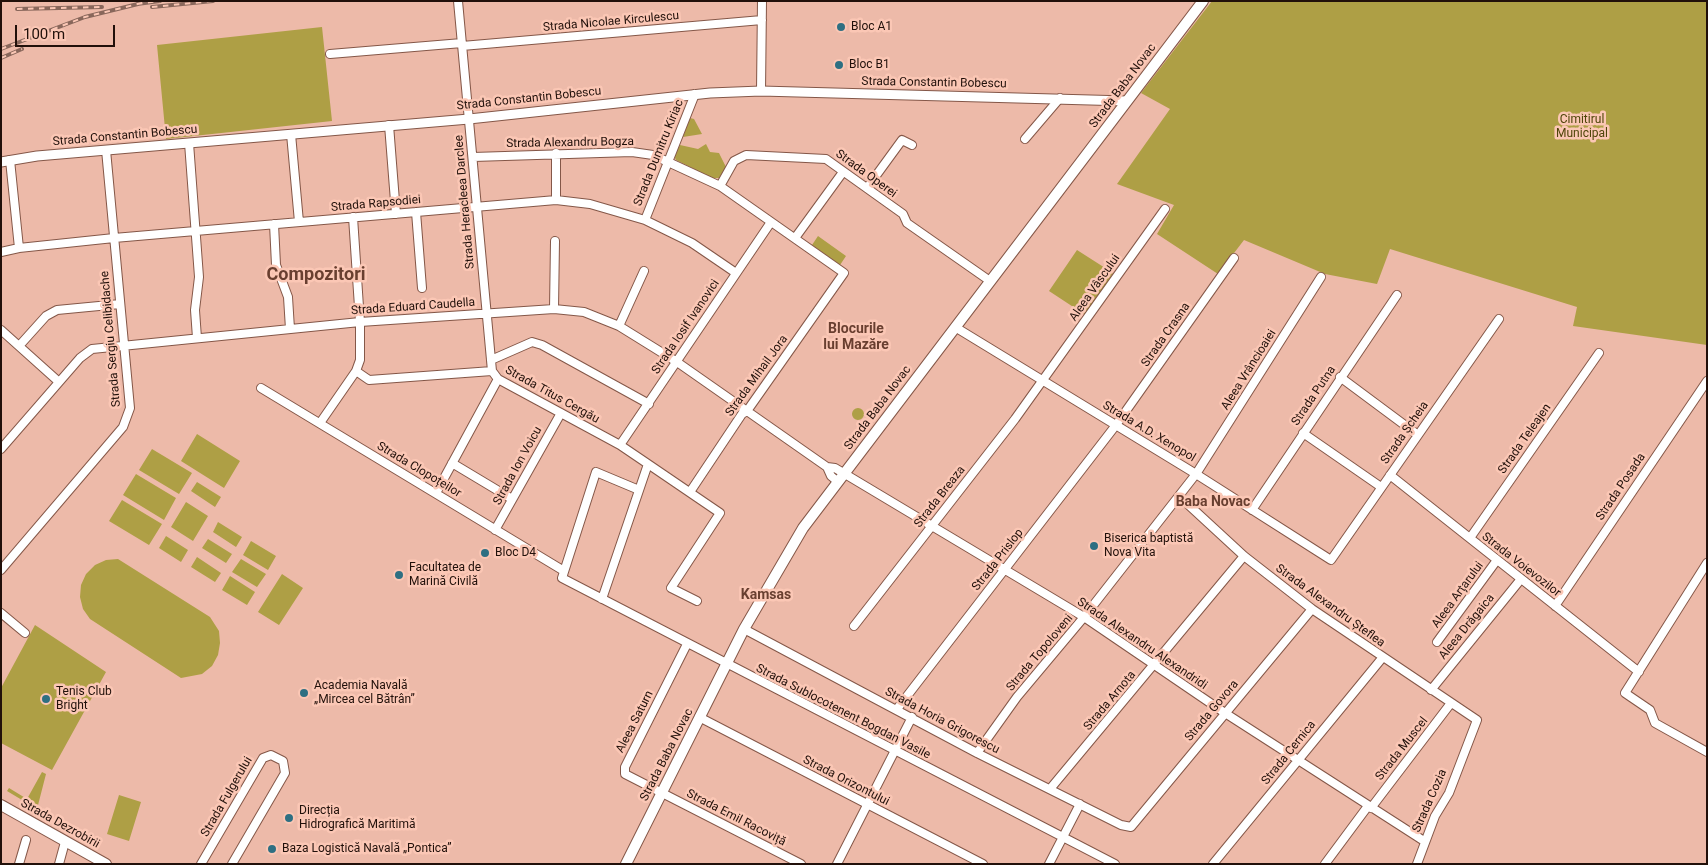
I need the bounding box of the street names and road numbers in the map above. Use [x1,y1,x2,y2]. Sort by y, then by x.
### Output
street label: Strada Nicolae Kirculescu [542,9,680,35]
street label: Strada Baba Novac [1087,41,1159,131]
street label: Strada Constantin Bobescu [861,75,1007,91]
street label: Strada Constantin Bobescu [456,84,602,114]
street label: Strada Dumitru Kiriac [631,98,687,208]
street label: Strada Constantin Bobescu [52,123,198,149]
street label: Strada Heracleea Darclee [452,134,478,270]
street label: Strada Alexandru Bogza [506,135,634,151]
street label: Strada Operei [833,147,899,201]
street label: Strada Rapsodiei [330,193,422,215]
street label: Aleea Vâscului [1067,252,1123,324]
street label: Strada Sergiu Celibidache [98,270,124,408]
street label: Strada Iosif Ivanovici [649,277,723,377]
street label: Strada Eduard Caudella [350,295,476,319]
street label: Strada Crasna [1139,300,1193,370]
street label: Aleea Vrâncioaiei [1218,327,1280,413]
street label: Strada Mihail Jora [723,333,791,419]
street label: Strada Titus Cergău [502,363,602,427]
street label: Strada Baba Novac [842,363,914,453]
street label: Strada Putna [1289,363,1339,429]
street label: Strada A.D. Xenopol [1100,399,1198,465]
street label: Strada Șcheia [1378,399,1432,467]
street label: Strada Teleajen [1496,401,1554,477]
street label: Strada Ion Voicu [491,424,545,508]
street label: Strada Clopoțeilor [374,439,464,501]
street label: Strada Posada [1593,451,1649,523]
street label: Strada Breaza [911,463,969,531]
street label: Strada Prislop [969,526,1027,594]
street label: Strada Voievozilor [1479,530,1563,600]
street label: Aleea Arțarului [1429,559,1487,631]
street label: Strada Alexandru Șteflea [1273,562,1387,650]
street label: Aleea Drăgaica [1436,591,1498,663]
street label: Strada Alexandru Alexandridi [1074,595,1210,693]
street label: Strada Topoloveni [1004,612,1076,694]
street label: Strada Sublocotenent Bogdan Vasile [753,662,933,762]
street label: Strada Arnota [1081,668,1139,734]
street label: Strada Govora [1182,677,1242,745]
street label: Strada Horia Grigorescu [882,685,1002,757]
street label: Aleea Saturn [613,688,657,756]
street label: Strada Baba Novac [637,706,697,804]
street label: Strada Muscel [1373,714,1431,784]
street label: Strada Cernica [1259,718,1319,788]
street label: Strada Orizontului [800,753,892,809]
street label: Strada Fulgerului [198,754,256,840]
street label: Strada Cozia [1410,767,1450,835]
street label: Strada Emil Racoviță [684,787,788,849]
street label: Strada Dezrobirii [18,796,102,852]

